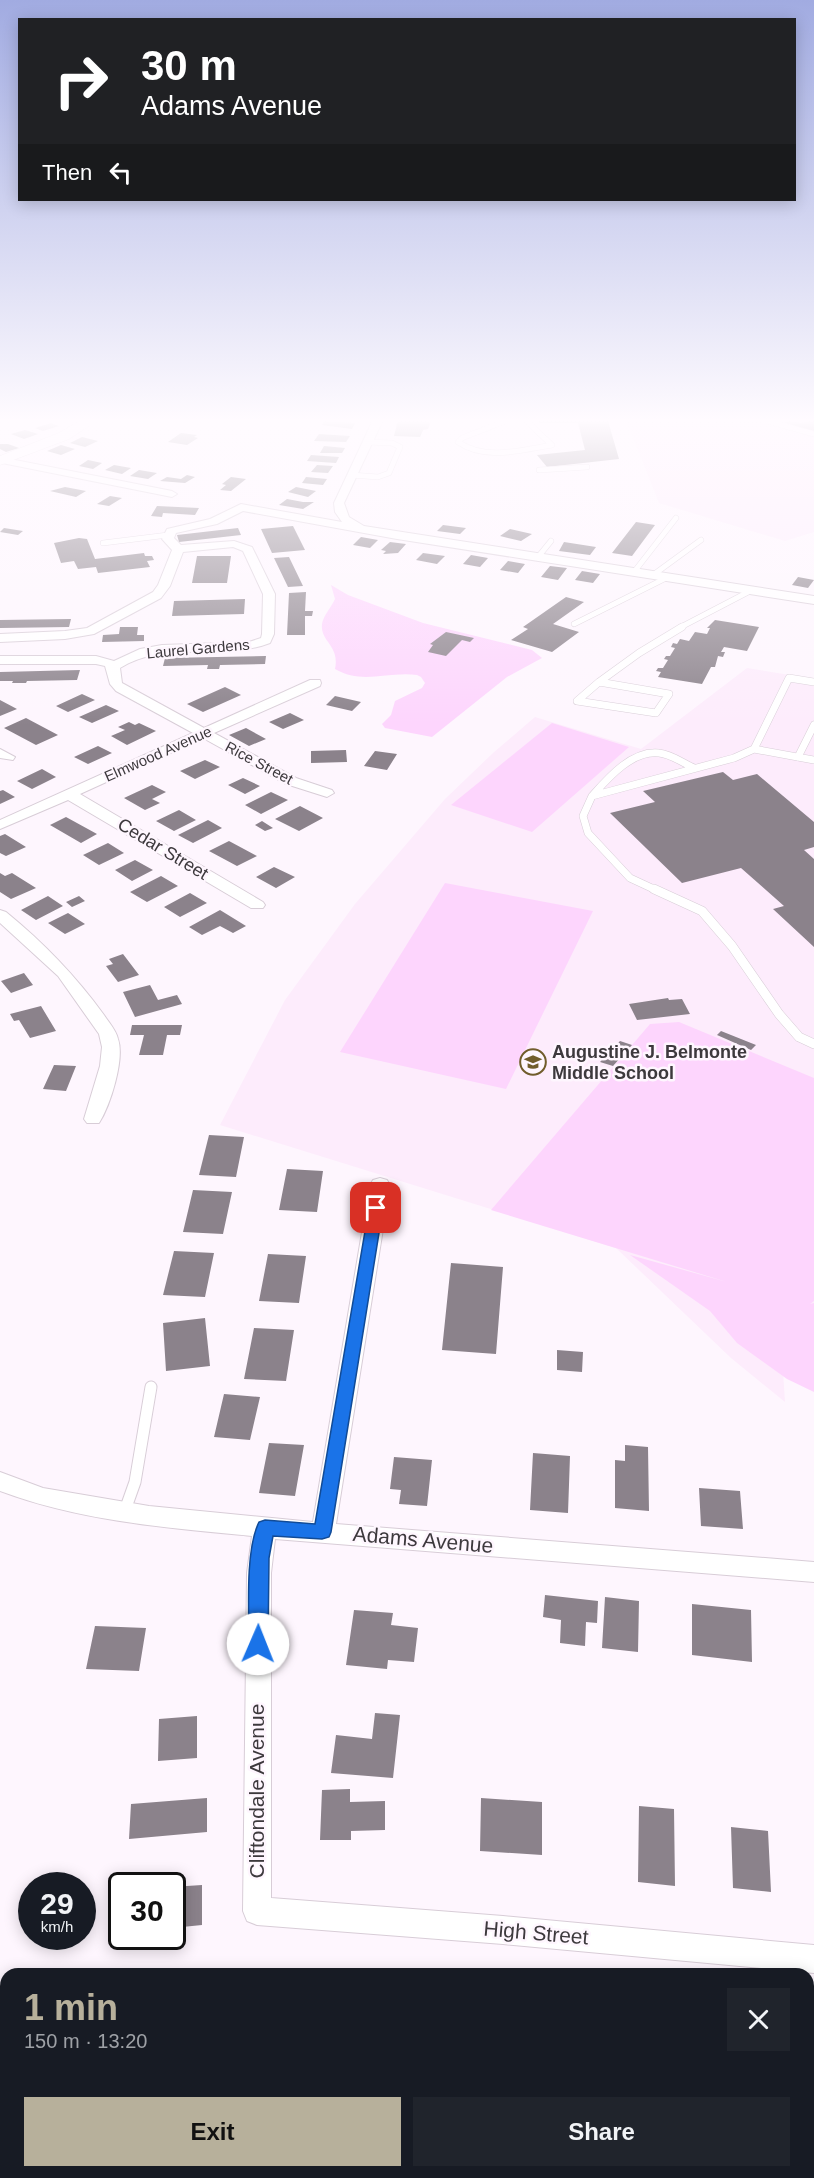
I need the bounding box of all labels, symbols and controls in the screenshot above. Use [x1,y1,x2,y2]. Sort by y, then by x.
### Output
icon: right [42,42,120,120]
text: 30 m [141,42,237,89]
text: Adams Avenue [141,91,322,121]
icon: left [104,156,137,189]
text: Then [42,160,92,185]
street label: Laurel Gardens [146,636,250,661]
street label: Elmwood Avenue [102,722,214,785]
street label: Rice Street [222,738,297,788]
street label: Cedar Street [114,814,212,884]
place label: Augustine J. Belmonte Middle School [552,1042,747,1083]
school or university icon: Augustine J. Belmonte Middle School [518,1047,548,1077]
pin [350,1182,401,1233]
icon: arrive [359,1191,392,1224]
street label: Adams Avenue [352,1522,494,1557]
position arrow [226,1612,290,1676]
street label: Cliftondale Avenue [245,1704,268,1878]
speed limit sign: 30 [108,1872,186,1950]
text: 29 [40,1887,74,1920]
street label: High Street [483,1916,590,1949]
text: km/h [41,1918,73,1935]
text: 1 min [24,1987,118,2028]
button: close [727,1988,790,2051]
text: 150 m · 13:20 [24,2030,147,2052]
button: Exit [24,2097,401,2166]
button: Share [413,2097,790,2166]

